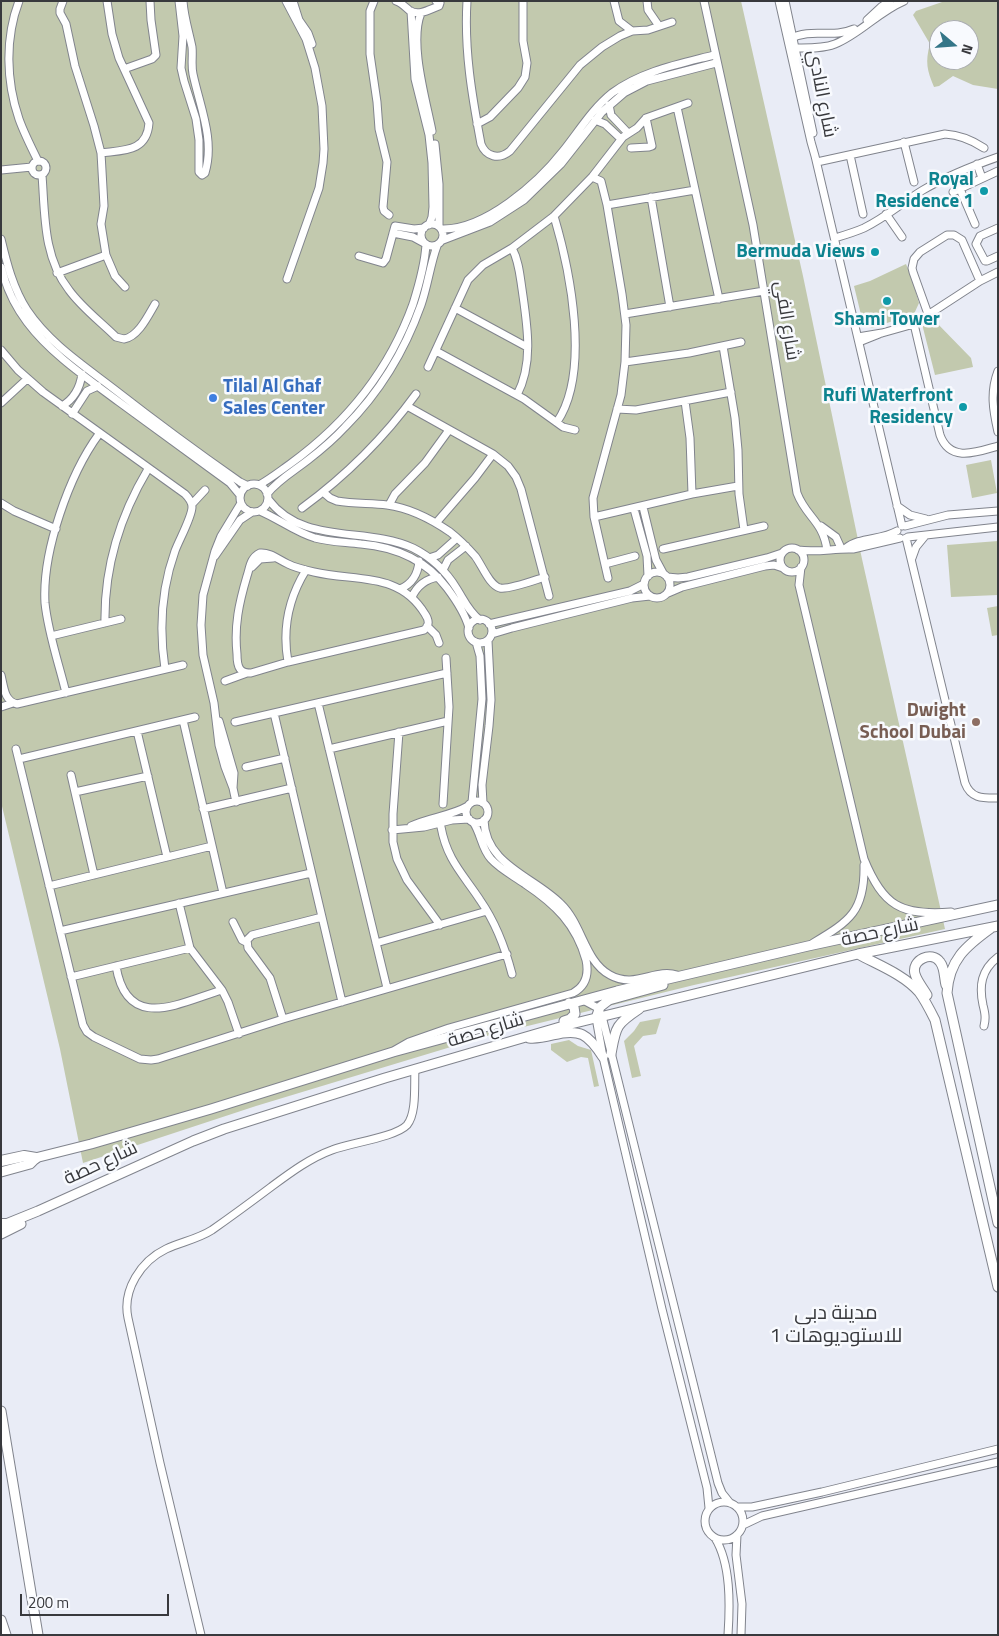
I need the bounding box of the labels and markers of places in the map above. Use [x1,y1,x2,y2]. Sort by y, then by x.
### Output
place label: Royal Residence 1 [875,169,974,213]
marker: Royal Residence 1 [978,185,990,197]
place label: Bermuda Views [736,241,865,263]
marker: Bermuda Views [869,246,881,258]
marker: Shami Tower [881,295,893,307]
place label: Shami Tower [834,309,940,331]
place label: Tilal Al Ghaf Sales Center [223,376,325,420]
place label: Rufi Waterfront Residency [823,385,953,429]
marker: Tilal Al Ghaf Sales Center [207,392,219,404]
marker: Rufi Waterfront Residency [957,401,969,413]
place label: Dwight School Dubai [860,700,966,744]
marker: Dwight School Dubai [970,716,982,728]

